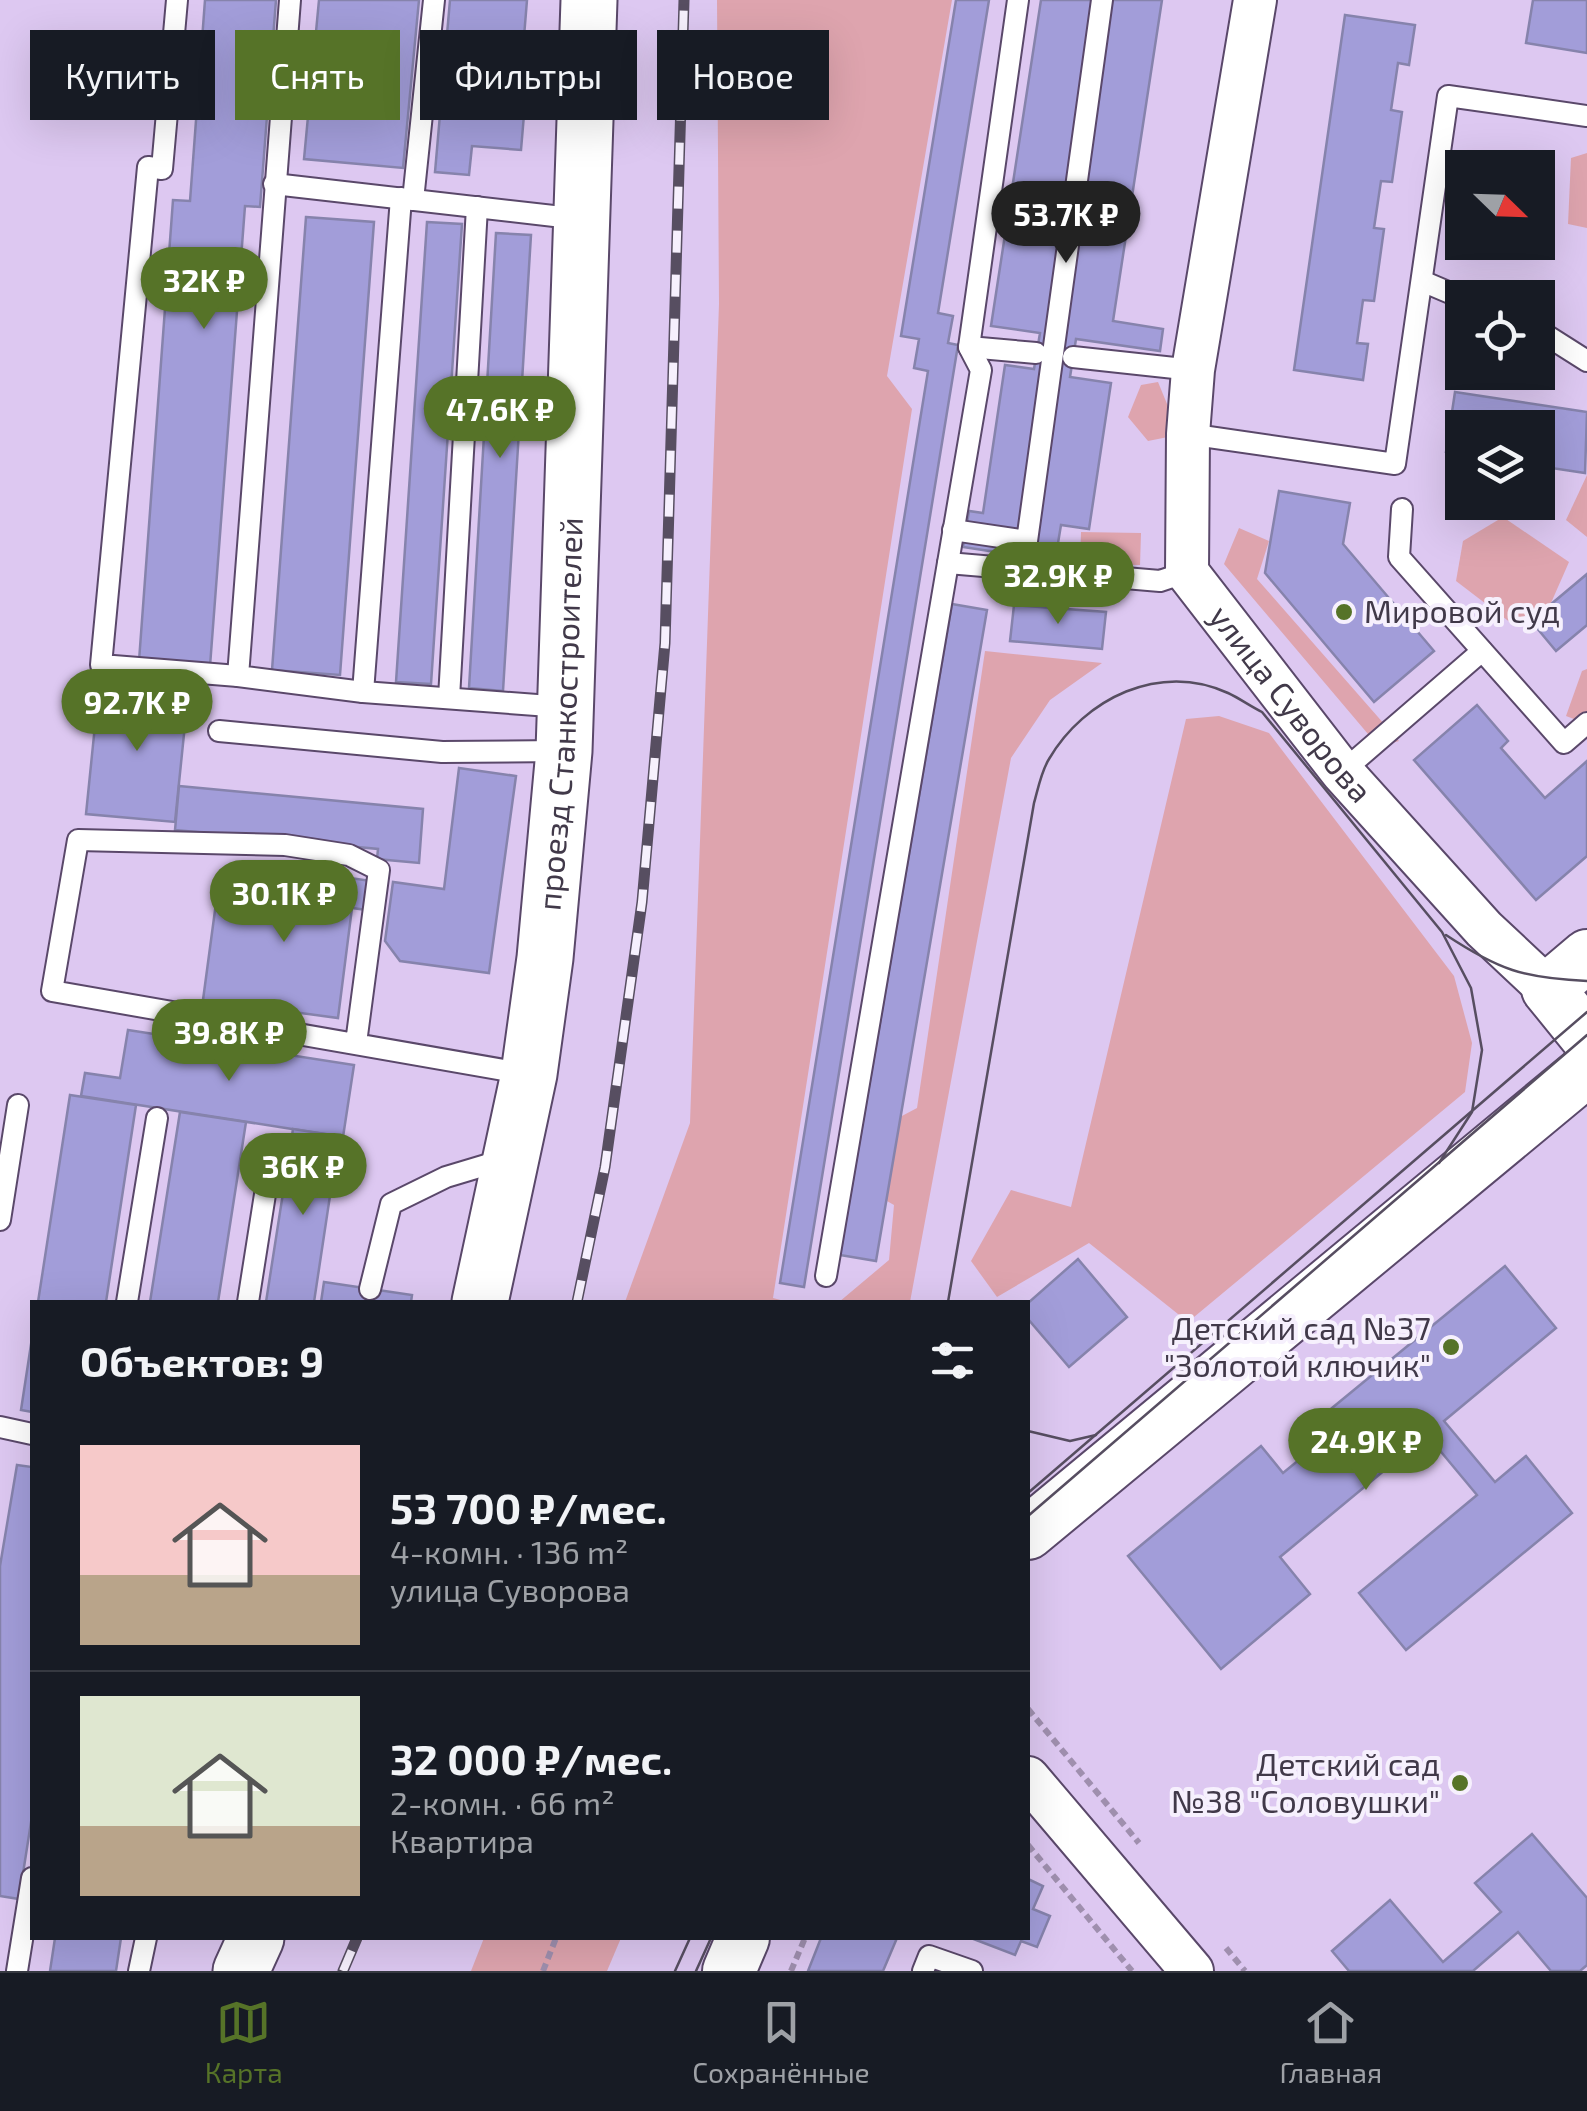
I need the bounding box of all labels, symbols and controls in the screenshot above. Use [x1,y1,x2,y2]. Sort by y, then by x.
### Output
chip: Купить [30,30,215,120]
chip: Снять [235,30,400,120]
chip: Фильтры [420,30,637,120]
chip: Новое [657,30,829,120]
north arrow [1445,150,1555,260]
map controls [1445,150,1555,520]
pin: 53.7K ₽ [974,181,1158,266]
text: 53.7K ₽ [1013,194,1119,232]
pin: 32K ₽ [134,247,274,332]
text: 32K ₽ [163,260,245,298]
button: locate [1445,280,1555,390]
pin: 47.6K ₽ [408,376,592,461]
text: 47.6K ₽ [446,389,554,427]
button: layers [1445,410,1555,520]
street label: проезд Станкостроителей [528,517,589,912]
pin: 32.9K ₽ [966,542,1150,627]
text: 32.9K ₽ [1003,555,1113,593]
place label: Мировой суд [1364,591,1560,630]
street label: улица Суворова [1202,597,1381,809]
marker: Мировой суд [1333,601,1355,623]
pin: 92.7K ₽ [45,669,229,754]
text: 92.7K ₽ [84,682,190,720]
pin: 30.1K ₽ [192,860,376,945]
text: 30.1K ₽ [232,873,336,911]
pin: 39.8K ₽ [137,999,321,1084]
text: 39.8K ₽ [174,1012,284,1050]
pin: 36K ₽ [233,1133,373,1218]
text: 36K ₽ [262,1146,344,1184]
place label: Детский сад №37 "Золотой ключик" [1164,1308,1431,1383]
icon: filters [925,1333,980,1388]
text: Объектов: 9 [80,1335,324,1385]
marker: Детский сад №37 "Золотой ключик" [1440,1336,1462,1358]
pin: 24.9K ₽ [1274,1408,1458,1493]
text: 24.9K ₽ [1310,1421,1422,1459]
text: 53 700 ₽/мес. [390,1482,667,1532]
icon: home [160,1485,280,1605]
text: 4-комн. · 136 m² [390,1532,628,1570]
text: улица Суворова [390,1570,630,1608]
text: 32 000 ₽/мес. [390,1733,672,1783]
icon: home [160,1736,280,1856]
place label: Детский сад №38 "Соловушки" [1171,1744,1440,1820]
marker: Детский сад №38 "Соловушки" [1449,1772,1471,1794]
text: 2-комн. · 66 m² [390,1783,614,1821]
text: Квартира [390,1821,534,1859]
tab: Карта [205,1995,283,2089]
tab: Сохранённые [692,1995,870,2089]
tab: Главная [1279,1995,1382,2089]

